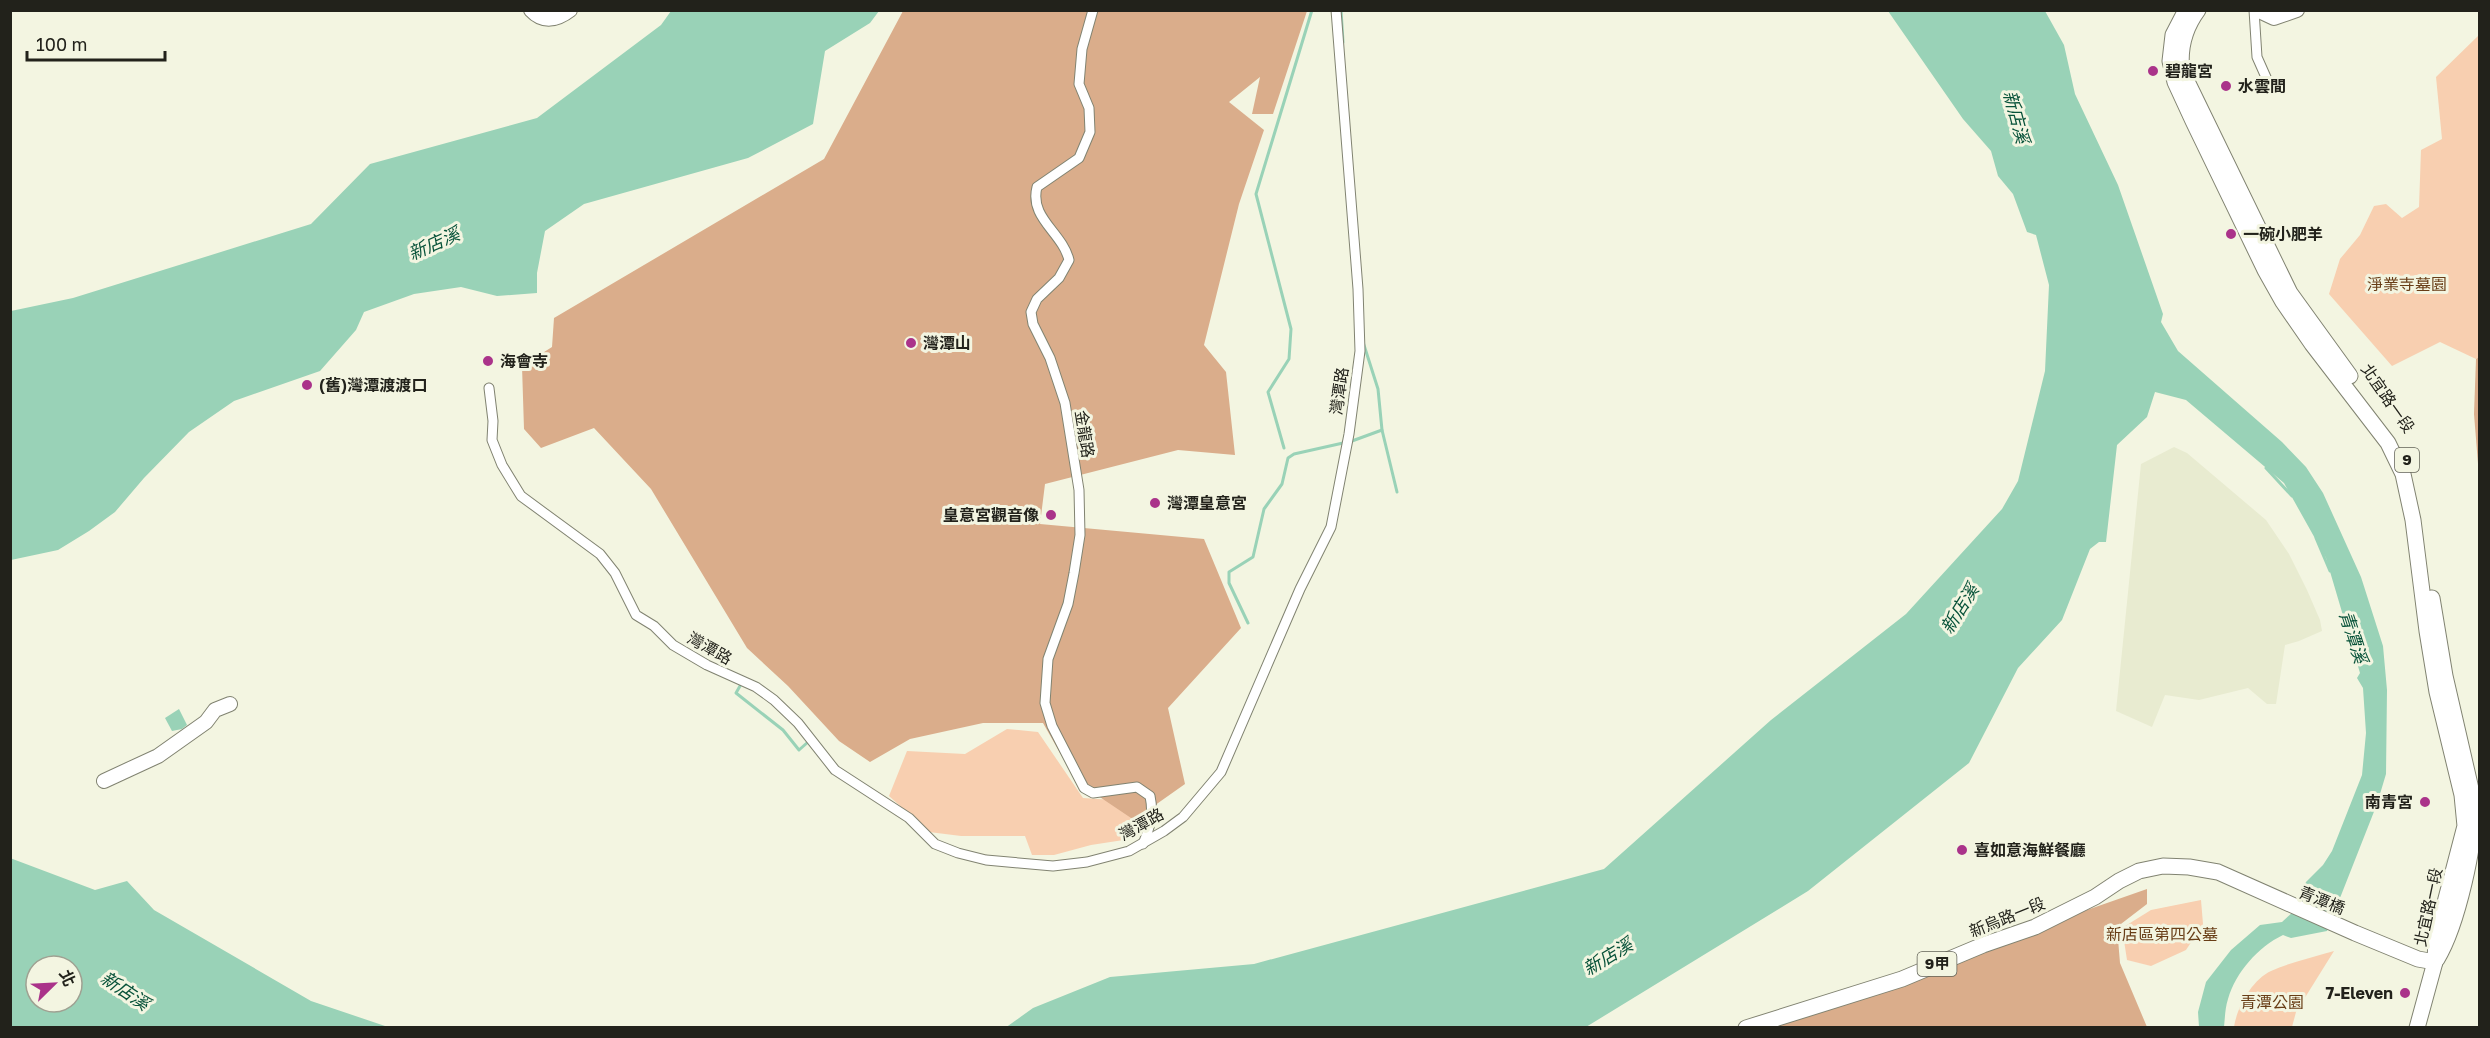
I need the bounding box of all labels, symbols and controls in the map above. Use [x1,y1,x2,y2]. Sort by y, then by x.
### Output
scale bar [27,24,165,62]
text: 100 m [36,33,87,55]
place label: 碧龍宮 [2165,61,2213,81]
marker: 碧龍宮 [2146,64,2160,78]
place label: 水雲間 [2238,76,2286,96]
marker: 水雲間 [2219,79,2233,93]
water label: 新店溪 [1999,88,2035,149]
water label: 新店溪 [404,221,465,264]
place label: 一碗小肥羊 [2243,224,2323,244]
marker: 一碗小肥羊 [2224,227,2238,241]
park label: 淨業寺墓園 [2367,274,2447,294]
place label: 灣潭山 [923,333,971,353]
marker: 灣潭山 [904,336,918,350]
place label: 海會寺 [500,351,548,371]
marker: 海會寺 [481,354,495,368]
street label: 北宜路一段 [2357,359,2419,437]
street label: 灣潭路 [1326,366,1352,416]
place label: (舊)灣潭渡渡口 [319,375,427,395]
marker: (舊)灣潭渡渡口 [300,378,314,392]
street label: 金龍路 [1071,409,1099,459]
road number: 9 [2395,448,2419,472]
place label: 灣潭皇意宮 [1167,493,1247,513]
marker: 灣潭皇意宮 [1148,496,1162,510]
place label: 皇意宮觀音像 [943,505,1039,525]
marker: 皇意宮觀音像 [1044,508,1058,522]
water label: 新店溪 [1936,577,1984,637]
water label: 青潭溪 [2335,608,2374,669]
street label: 灣潭路 [684,628,736,668]
place label: 南青宮 [2365,792,2413,812]
marker: 南青宮 [2418,795,2432,809]
street label: 灣潭路 [1115,804,1167,844]
place label: 喜如意海鮮餐廳 [1974,840,2086,860]
marker: 喜如意海鮮餐廳 [1955,843,1969,857]
street label: 北宜路一段 [2410,866,2446,948]
street label: 青潭橋 [2296,882,2348,918]
street label: 新烏路一段 [1966,893,2048,941]
park label: 新店區第四公墓 [2106,924,2218,944]
water label: 新店溪 [1579,931,1639,979]
road number: 9甲 [1918,952,1956,976]
north arrow [24,954,84,1014]
water label: 新店溪 [97,966,157,1016]
text: 北 [55,967,80,989]
place label: 7-Eleven [2325,983,2393,1003]
marker: 7-Eleven [2398,986,2412,1000]
park label: 青潭公園 [2240,992,2304,1012]

